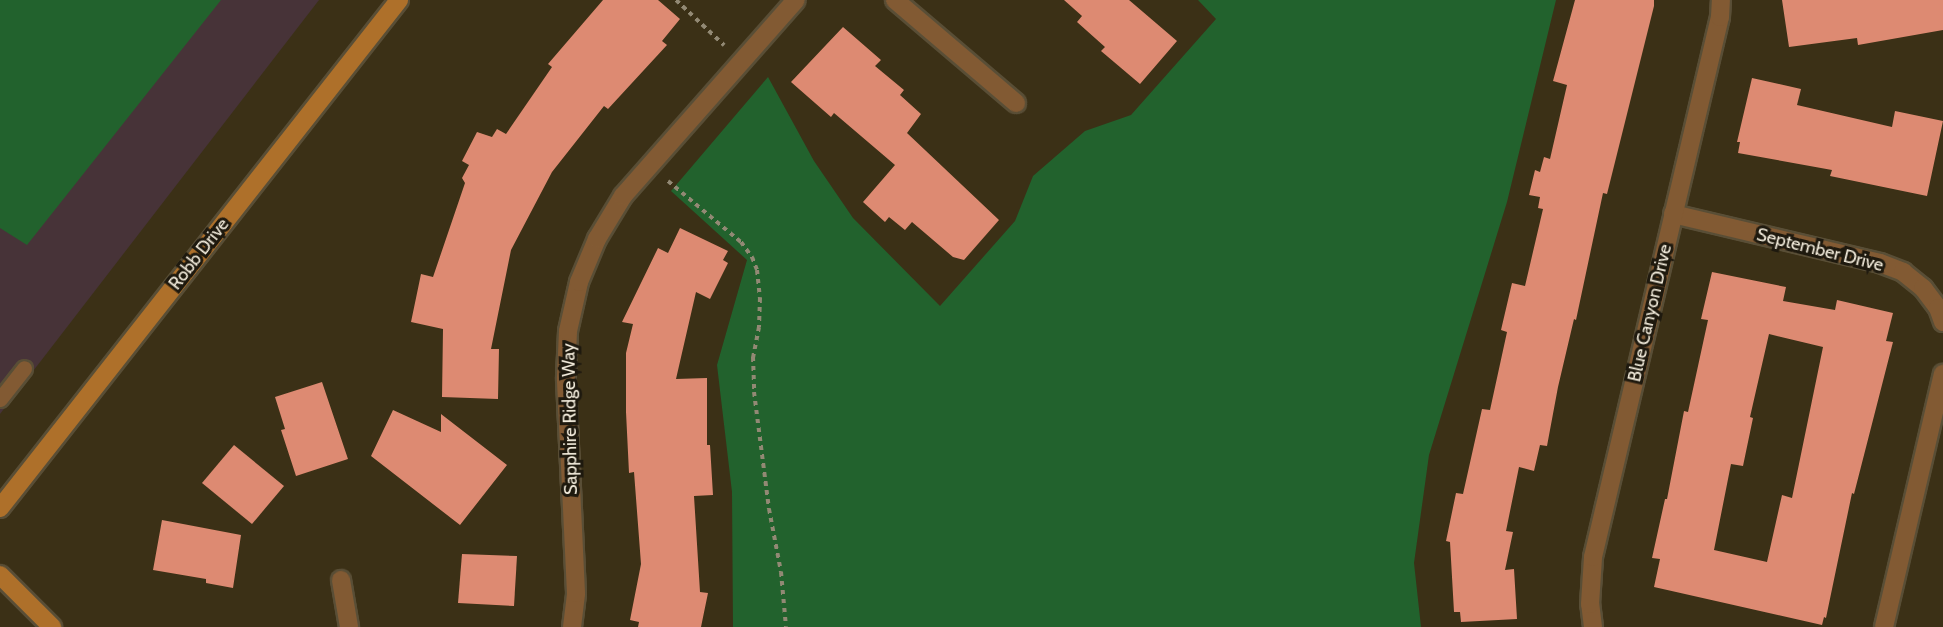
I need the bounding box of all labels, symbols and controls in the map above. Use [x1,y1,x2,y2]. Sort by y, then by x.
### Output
street label: Robb Drive [164,214,234,294]
street label: September Drive [1754,224,1886,276]
street label: Blue Canyon Drive [1624,242,1676,384]
street label: Sapphire Ridge Way [558,343,582,495]

